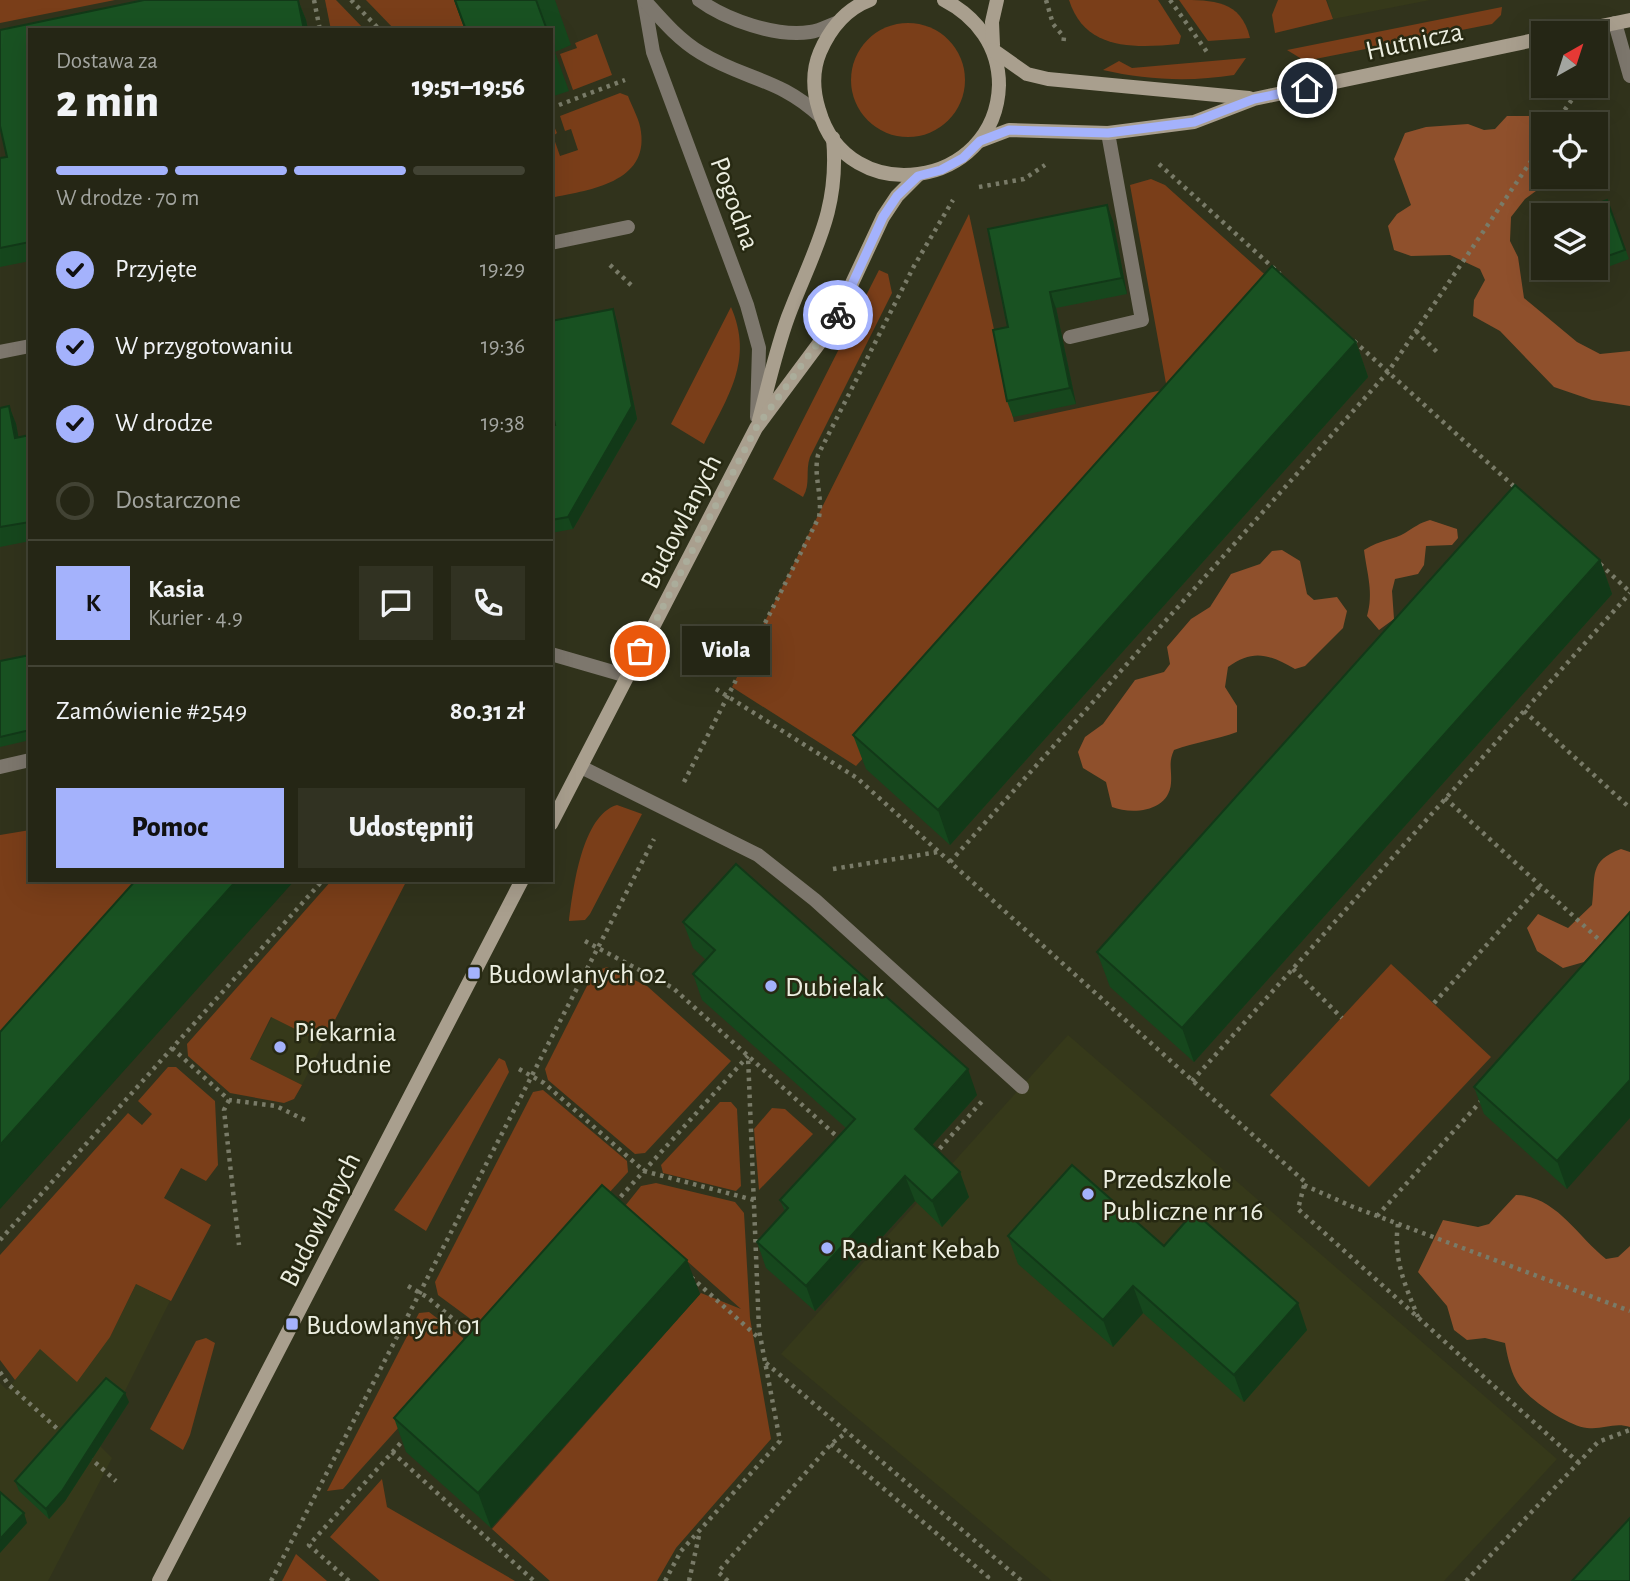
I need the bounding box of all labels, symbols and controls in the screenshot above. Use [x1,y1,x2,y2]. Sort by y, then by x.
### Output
street label: Hutnicza [1363,18,1466,66]
north arrow [1531,21,1608,98]
map controls [1531,21,1608,280]
text: Dostawa za [56,50,158,73]
pin [1277,58,1337,118]
icon: home [1288,69,1326,107]
text: 19:51–19:56 [412,74,525,100]
text: 2 min [56,79,159,125]
button: locate [1531,112,1608,189]
street label: Pogodna [704,154,764,254]
text: W drodze · 70 m [56,187,199,210]
button: layers [1531,203,1608,280]
icon: check [56,251,94,289]
text: Przyjęte [115,256,197,282]
text: 19:29 [480,258,525,281]
courier [803,280,873,350]
icon: bike [819,296,857,334]
icon: check [56,328,94,366]
text: W przygotowaniu [115,333,293,359]
text: 19:36 [481,335,525,358]
icon: check [56,405,94,443]
text: W drodze [115,410,213,436]
text: 19:38 [481,412,525,435]
street label: Budowlanych [636,450,727,593]
text: Dostarczone [115,487,241,513]
button: chat [359,566,433,640]
button: phone [451,566,525,640]
text: Kasia [148,576,205,602]
text: K [85,590,101,616]
text: Kurier · 4.9 [148,607,243,630]
pin [610,621,670,681]
callout: Viola [682,626,770,676]
icon: bag [621,632,659,670]
text: Viola [702,639,750,662]
text: Zamówienie #2549 [56,698,247,724]
text: 80.31 zł [450,698,525,724]
button: Pomoc [56,788,284,868]
button: Udostępnij [298,788,525,868]
place label: Budowlanych 02 [488,961,667,989]
marker: Budowlanych 02 [466,965,482,981]
place label: Dubielak [785,974,884,1002]
marker: Dubielak [763,978,779,994]
place label: Piekarnia Południe [294,1019,396,1079]
marker: Piekarnia Południe [272,1039,288,1055]
street label: Budowlanych [275,1148,366,1291]
place label: Przedszkole Publiczne nr 16 [1102,1166,1263,1226]
marker: Przedszkole Publiczne nr 16 [1080,1186,1096,1202]
place label: Radiant Kebab [841,1236,1000,1264]
marker: Radiant Kebab [819,1240,835,1256]
place label: Budowlanych 01 [306,1312,481,1340]
marker: Budowlanych 01 [284,1316,300,1332]

